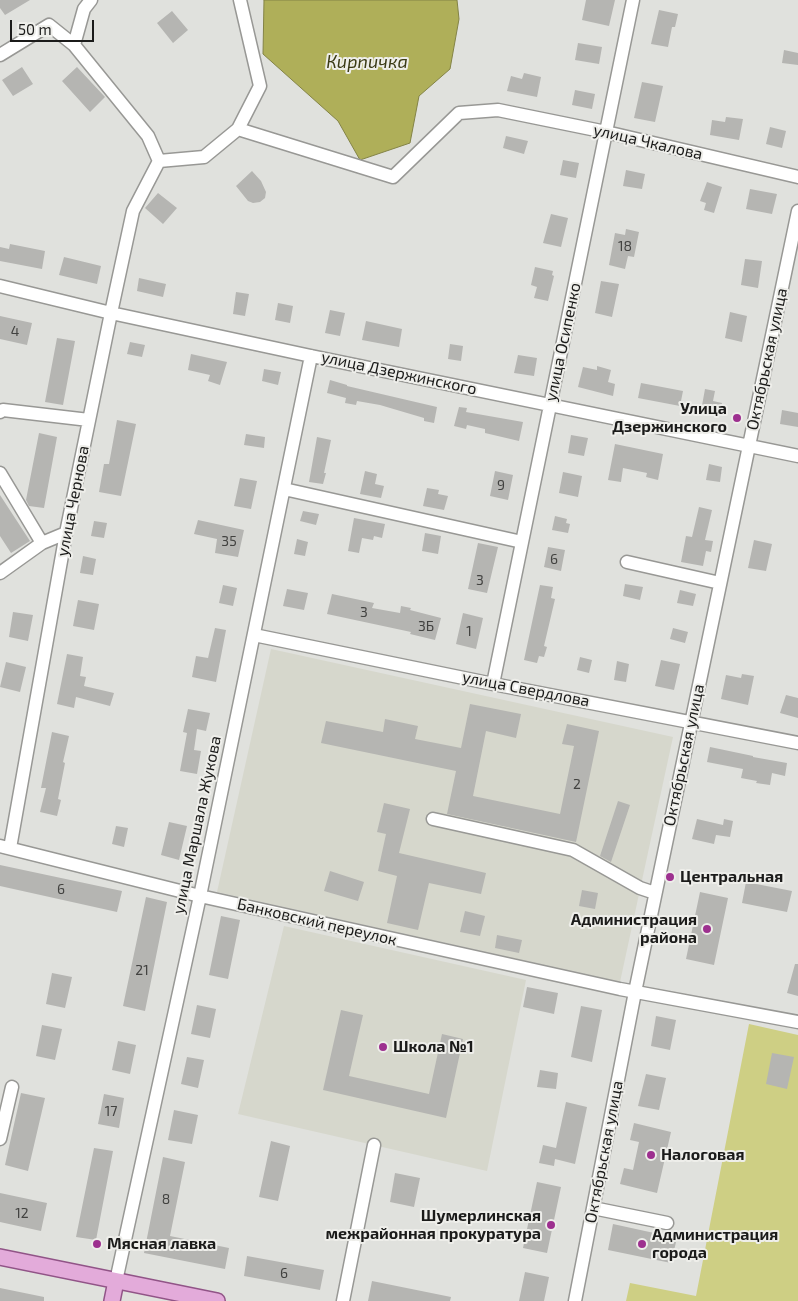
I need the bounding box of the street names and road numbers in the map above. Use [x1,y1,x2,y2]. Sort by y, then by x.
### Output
street label: улица Чкалова [592,120,704,164]
street label: улица Осипенко [541,281,585,403]
street label: Октябрьская улица [743,286,791,432]
street label: улица Дзержинского [320,347,478,399]
street label: улица Чернова [53,444,93,558]
street label: улица Свердлова [461,667,591,711]
street label: Октябрьская улица [660,682,708,828]
street label: улица Маршала Жукова [169,734,225,916]
street label: Банковский переулок [235,894,399,950]
street label: Октябрьская улица [581,1079,627,1225]

